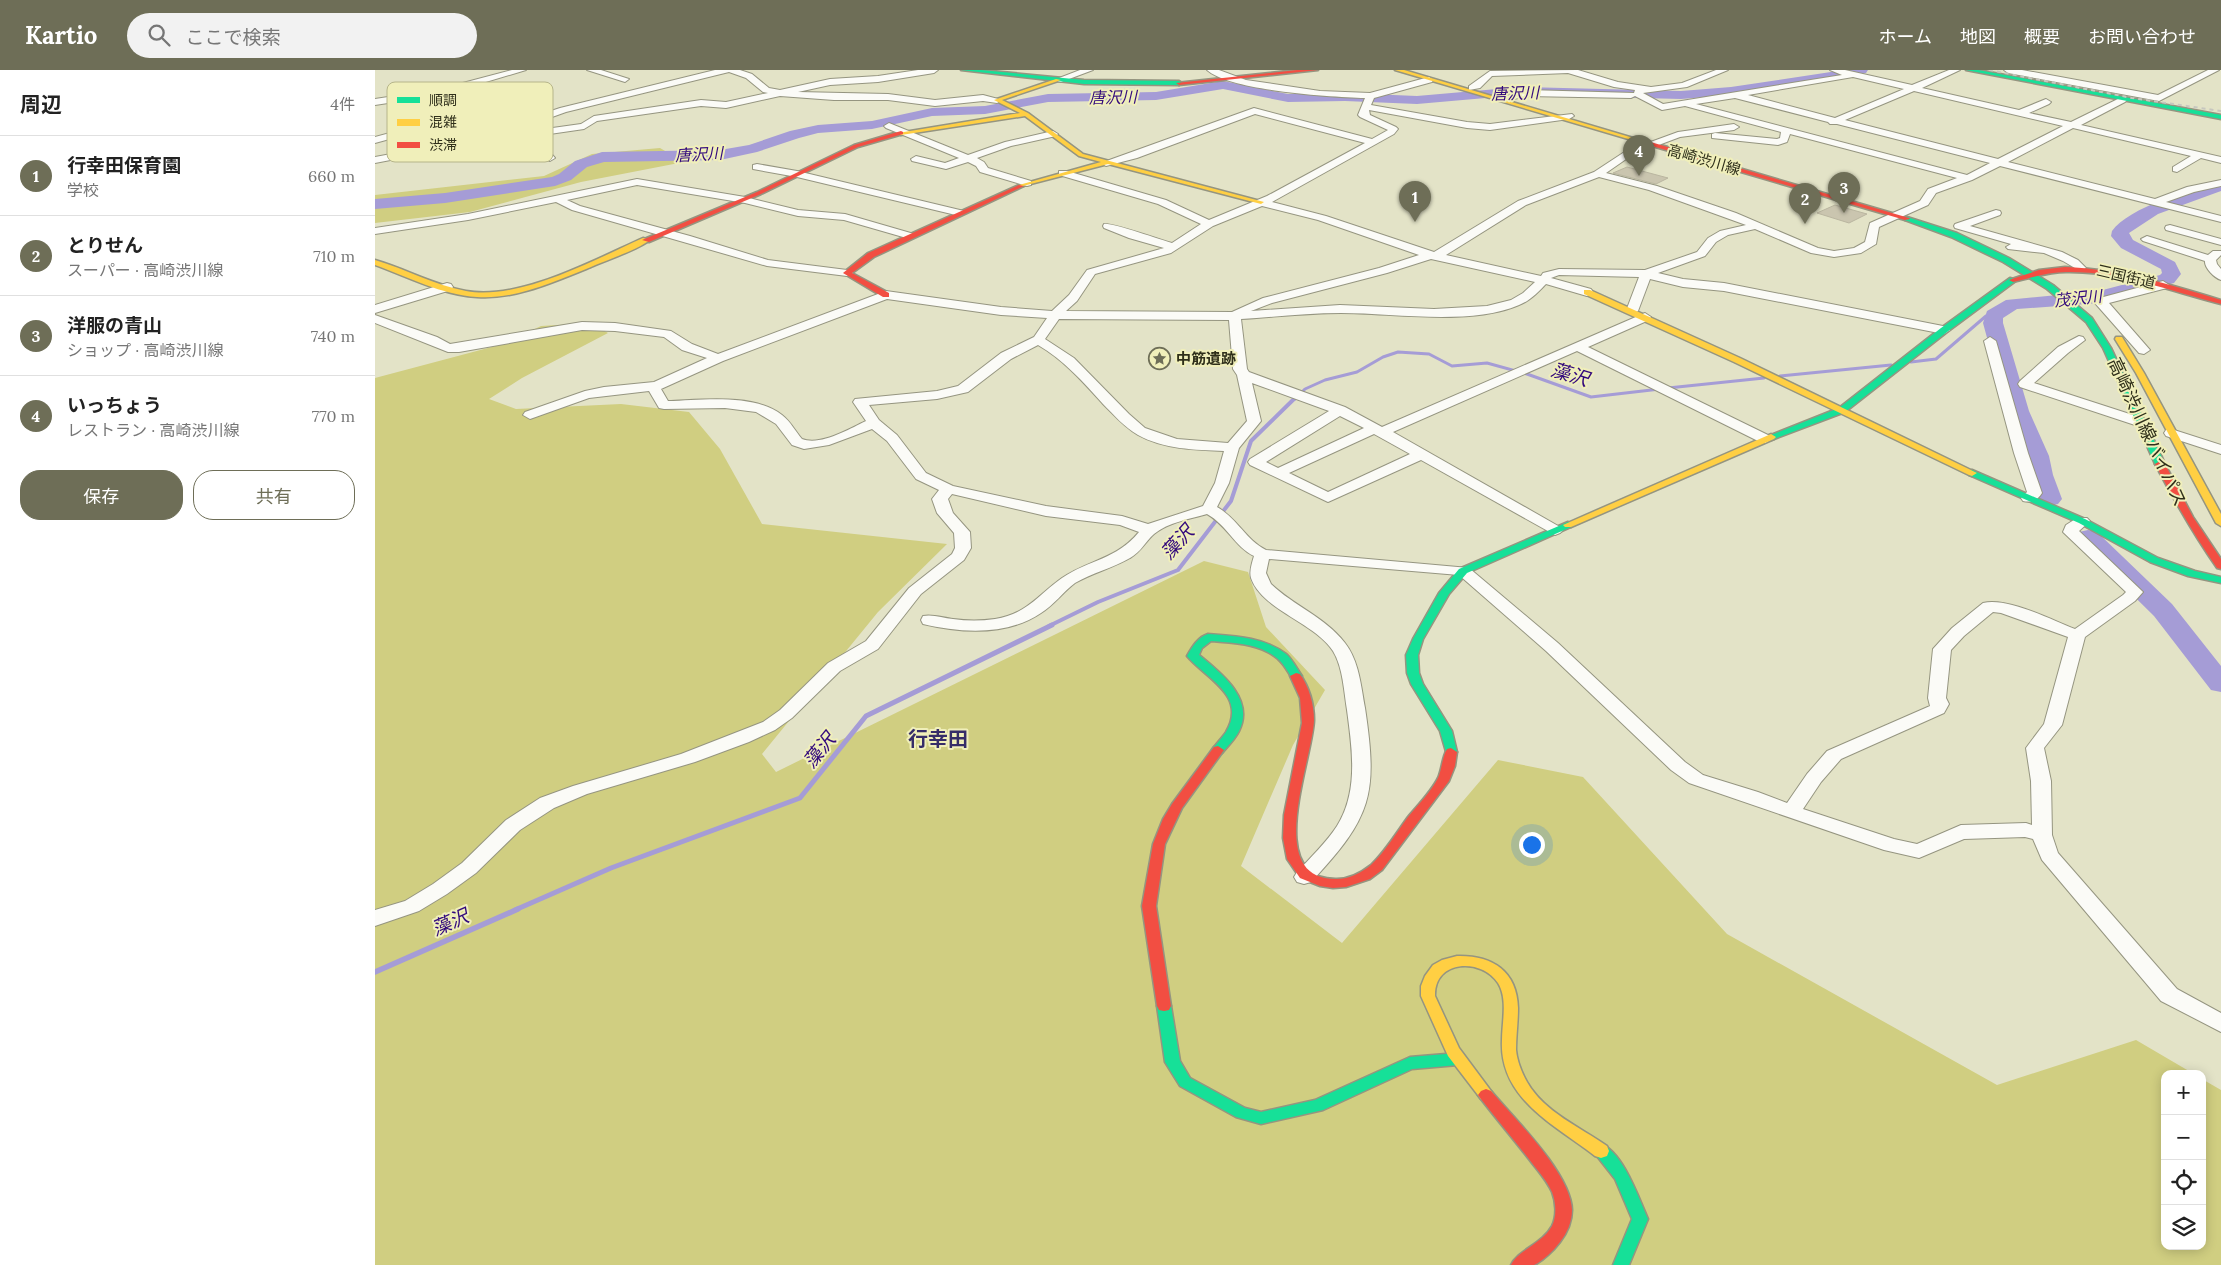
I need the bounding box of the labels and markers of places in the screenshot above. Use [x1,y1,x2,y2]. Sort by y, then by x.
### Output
pin: 4 [1623,135,1655,176]
pin: 3 [1828,172,1860,213]
pin: 1 [1399,181,1431,222]
pin: 2 [1789,183,1821,224]
place icon: 中筋遺跡 [1148,347,1172,371]
place label: 中筋遺跡 [1176,349,1236,368]

